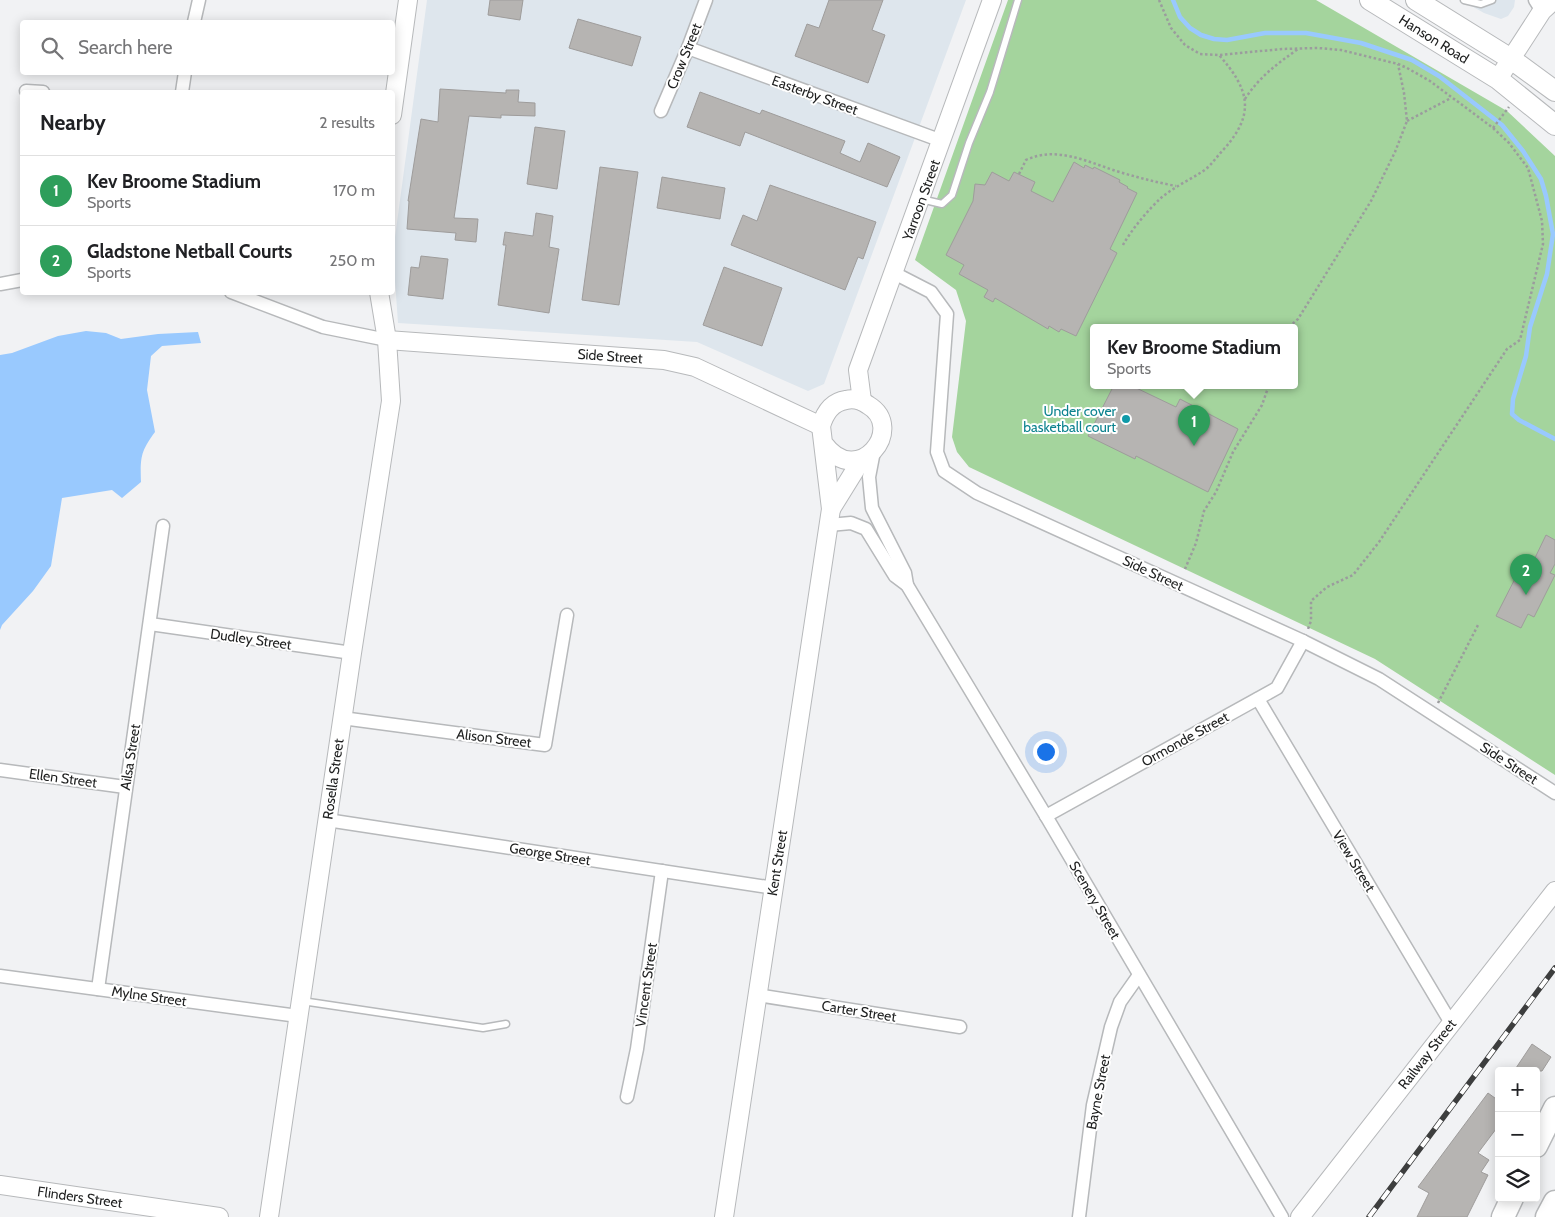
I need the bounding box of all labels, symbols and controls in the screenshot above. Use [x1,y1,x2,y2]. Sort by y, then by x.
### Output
street label: Hanson Road [1396,10,1472,68]
search box [20,20,395,75]
street label: Crow Street [663,20,705,92]
icon: search [38,34,66,62]
text: Search here [78,36,172,59]
street label: Easterby Street [769,71,861,119]
text: Nearby [40,110,106,135]
text: 2 results [319,113,375,132]
street label: Yarroon Street [898,157,944,244]
text: Kev Broome Stadium [87,170,261,193]
text: 1 [53,181,59,200]
text: 170 m [333,181,375,200]
text: Sports [87,193,131,212]
text: Gladstone Netball Courts [87,240,292,263]
text: 2 [52,251,60,270]
text: 250 m [329,251,375,270]
text: Sports [87,263,131,282]
popup [1090,324,1298,389]
text: Kev Broome Stadium [1107,336,1281,359]
street label: Side Street [577,345,643,367]
text: Sports [1107,359,1151,378]
place label: Under cover basketball court [1023,402,1117,436]
pin: 1 [1178,405,1210,446]
marker: Under cover basketball court [1120,413,1132,425]
street label: Side Street [1120,551,1187,595]
pin: 2 [1510,554,1542,595]
street label: Dudley Street [209,624,293,654]
street label: Ormonde Street [1138,707,1232,770]
street label: Ailsa Street [116,722,144,791]
street label: Alison Street [456,724,533,752]
street label: Rosella Street [318,737,348,821]
street label: Side Street [1477,738,1541,788]
your location [1033,739,1059,765]
street label: Ellen Street [28,764,98,792]
street label: View Street [1329,827,1380,895]
street label: Kent Street [763,829,791,897]
street label: George Street [508,839,592,869]
street label: Scenery Street [1065,858,1125,943]
street label: Vincent Street [631,941,661,1028]
street label: Mylne Street [110,982,188,1010]
street label: Carter Street [820,996,898,1026]
street label: Railway Street [1394,1015,1460,1093]
street label: Bayne Street [1082,1053,1114,1131]
map controls [1495,1067,1540,1202]
button: + [1495,1067,1540,1112]
button: − [1495,1112,1540,1157]
button: layers [1495,1157,1540,1202]
street label: Flinders Street [36,1182,124,1212]

